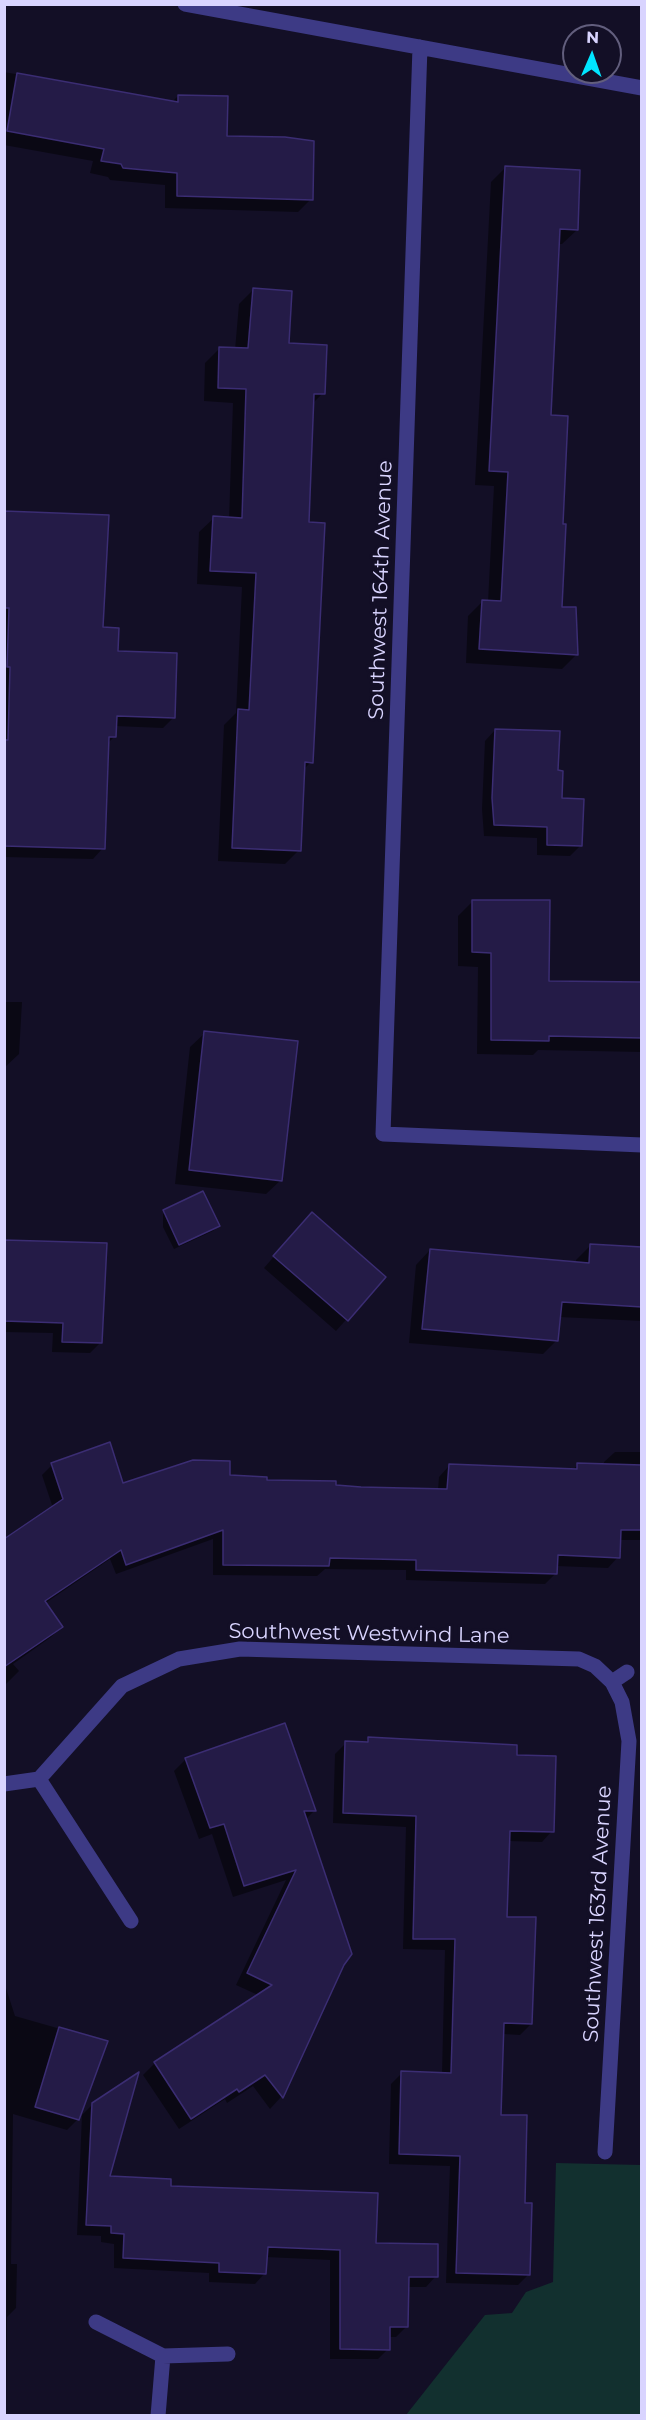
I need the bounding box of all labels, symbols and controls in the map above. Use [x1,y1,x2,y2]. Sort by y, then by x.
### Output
north arrow [562,24,622,84]
text: N [586,28,599,47]
street label: Southwest 164th Avenue [364,460,398,720]
street label: Southwest Westwind Lane [228,1619,510,1649]
street label: Southwest 163rd Avenue [579,1785,617,2043]

